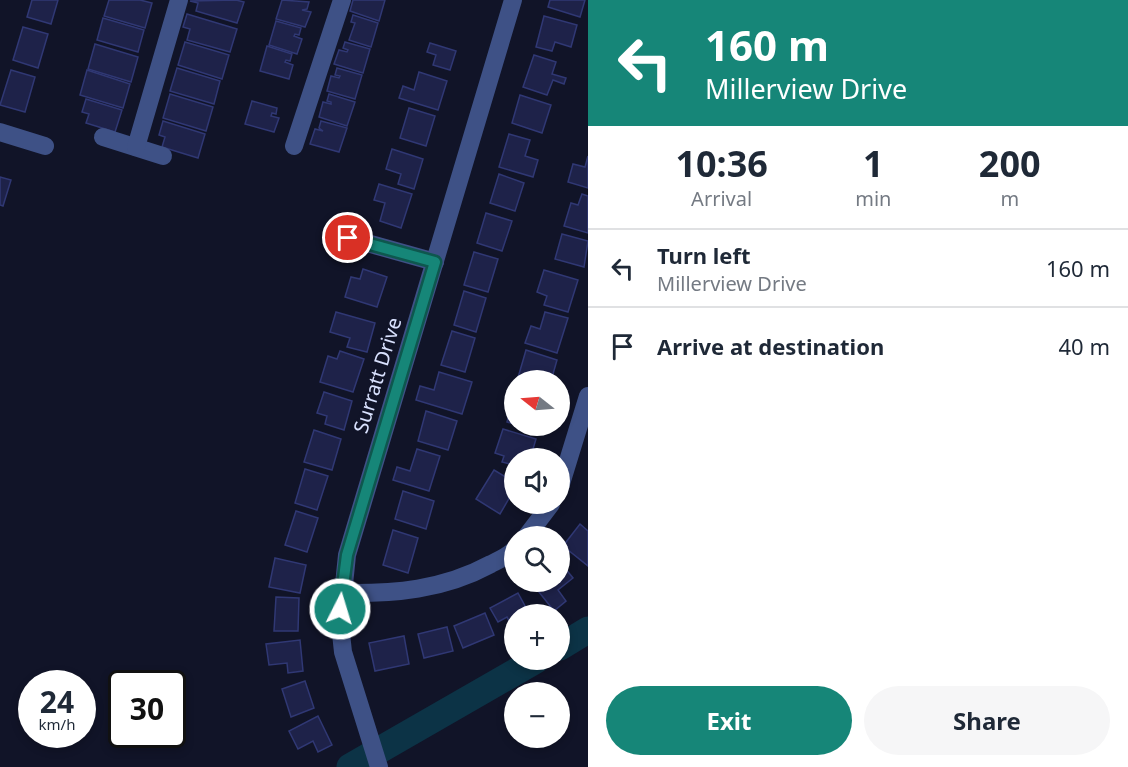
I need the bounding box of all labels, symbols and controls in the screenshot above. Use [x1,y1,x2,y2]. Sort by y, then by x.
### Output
text: 160 m [705,16,829,73]
icon: left [606,24,684,102]
text: Millerview Drive [705,70,907,107]
text: 10:36 [675,139,768,188]
text: 1 [863,139,884,188]
text: 200 [979,139,1041,188]
text: Arrival [691,185,752,212]
text: min [855,185,891,212]
text: m [1000,185,1019,212]
pin [322,212,373,263]
icon: arrive [331,221,364,254]
text: Turn left [657,240,751,270]
icon: left [606,252,639,285]
text: 160 m [1046,253,1110,283]
text: Millerview Drive [657,270,807,297]
street label: Surratt Drive [347,314,407,436]
icon: arrive [606,330,639,363]
text: Arrive at destination [657,331,884,361]
text: 40 m [1059,331,1110,361]
north arrow [504,370,570,436]
map controls [504,370,570,748]
button: sound [504,448,570,514]
button: search [504,526,570,592]
position arrow [308,577,372,641]
button: + [504,604,570,670]
speed limit sign: 30 [108,670,186,748]
text: 24 [40,681,74,722]
button: − [504,682,570,748]
button: Exit [606,686,852,755]
button: Share [864,686,1110,755]
text: km/h [39,714,75,734]

